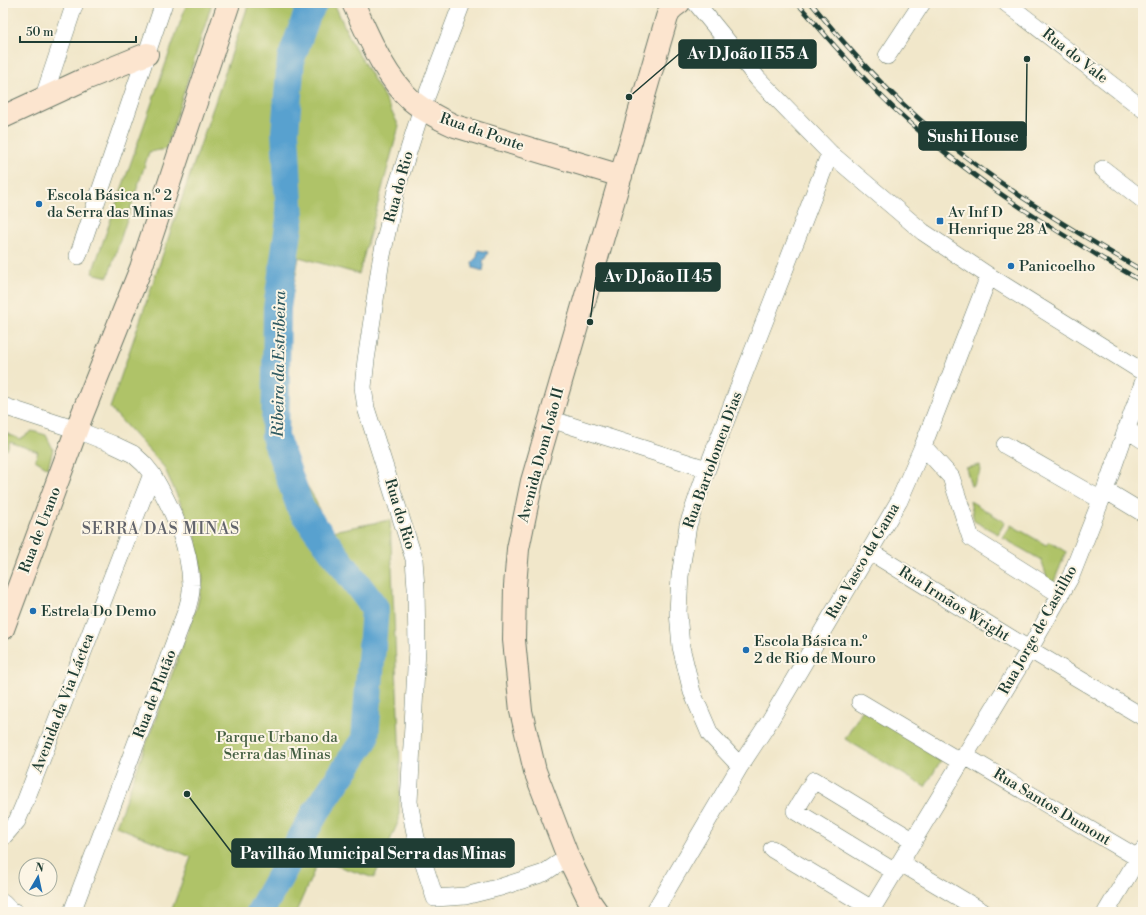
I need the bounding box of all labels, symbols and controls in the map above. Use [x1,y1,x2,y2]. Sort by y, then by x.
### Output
scale bar [20,18,136,44]
street label: Rua do Vale [1038,24,1112,88]
text: 50 m [26,25,54,40]
callout: Av D João II 55 A [679,40,816,68]
text: Av D João II 55 A [686,44,809,64]
street label: Rua da Ponte [437,109,527,155]
callout: Sushi House [919,122,1026,150]
text: Sushi House [927,127,1019,147]
street label: Rua do Rio [380,149,418,225]
place label: Escola Básica n.º 2 da Serra das Minas [47,186,173,222]
marker: Escola Básica n.º 2 da Serra das Minas [34,199,44,209]
place label: Av Inf D Henrique 28 A [947,203,1049,239]
marker: Av Inf D Henrique 28 A [935,216,945,226]
place label: Panicoelho [1019,257,1095,276]
marker: Panicoelho [1006,261,1016,271]
callout: Av D João II 45 [596,263,720,291]
text: Av D João II 45 [603,267,712,287]
water label: Ribeira da Estribeira [268,291,290,438]
street label: Avenida Dom João II [514,385,568,526]
street label: Rua Bartolomeu Dias [679,389,747,531]
street label: Rua do Rio [380,476,420,552]
street label: Rua de Urano [15,484,65,576]
street label: Rua Vasco da Gama [822,499,904,622]
district label: SERRA DAS MINAS [82,519,240,539]
street label: Rua Irmãos Wright [895,562,1014,646]
street label: Rua Jorge de Castilho [995,562,1081,698]
place label: Estrela Do Demo [41,602,156,621]
marker: Estrela Do Demo [28,606,38,616]
street label: Avenida da Via Láctea [27,630,98,776]
place label: Escola Básica n.º 2 de Rio de Mouro [754,632,876,668]
marker: Escola Básica n.º 2 de Rio de Mouro [741,645,751,655]
street label: Rua de Plutão [129,647,181,741]
park label: Parque Urbano da Serra das Minas [216,728,338,764]
street label: Rua Santos Dumont [990,764,1115,850]
callout: Pavilhão Municipal Serra das Minas [232,839,514,867]
text: Pavilhão Municipal Serra das Minas [240,844,506,864]
north arrow [18,857,58,897]
text: N [34,861,45,876]

